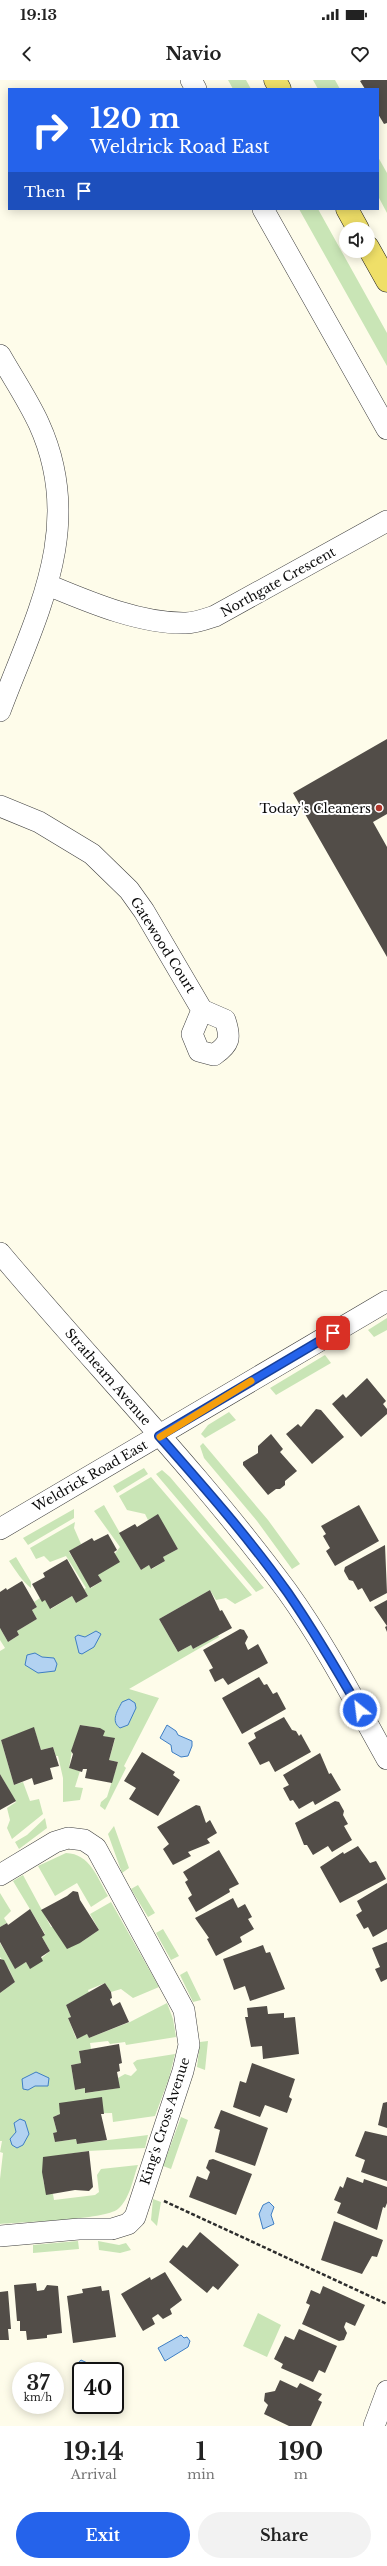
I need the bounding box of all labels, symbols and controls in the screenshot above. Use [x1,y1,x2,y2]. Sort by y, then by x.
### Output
text: 19:13 [20,5,57,24]
icon: back [16,43,38,65]
text: Navio [166,43,221,65]
icon: heart [349,43,371,65]
text: 120 m [90,101,180,136]
icon: right [24,104,76,156]
text: Weldrick Road East [90,136,270,158]
icon: arrive [73,180,95,202]
text: Then [24,182,65,201]
map controls [339,222,375,258]
button: sound [339,222,375,258]
street label: Northgate Crescent [217,543,339,621]
place label: Today's Cleaners [259,800,371,817]
marker: Today's Cleaners [374,803,384,813]
street label: Gatewood Court [127,894,199,996]
pin [316,1316,350,1350]
icon: arrive [322,1322,344,1344]
street label: Strathearn Avenue [61,1325,155,1429]
street label: Weldrick Road East [29,1436,150,1516]
position arrow [339,1689,381,1731]
street label: King's Cross Avenue [136,2055,194,2187]
speed limit sign: 40 [72,2362,124,2414]
text: 37 [26,2371,50,2395]
text: km/h [24,2391,52,2404]
text: 19:14 [64,2437,124,2466]
text: 1 [196,2437,206,2466]
text: 190 [278,2437,323,2466]
text: Arrival [71,2466,117,2483]
text: min [187,2466,215,2483]
text: m [294,2466,308,2483]
button: Exit [16,2512,190,2558]
button: Share [198,2512,371,2558]

